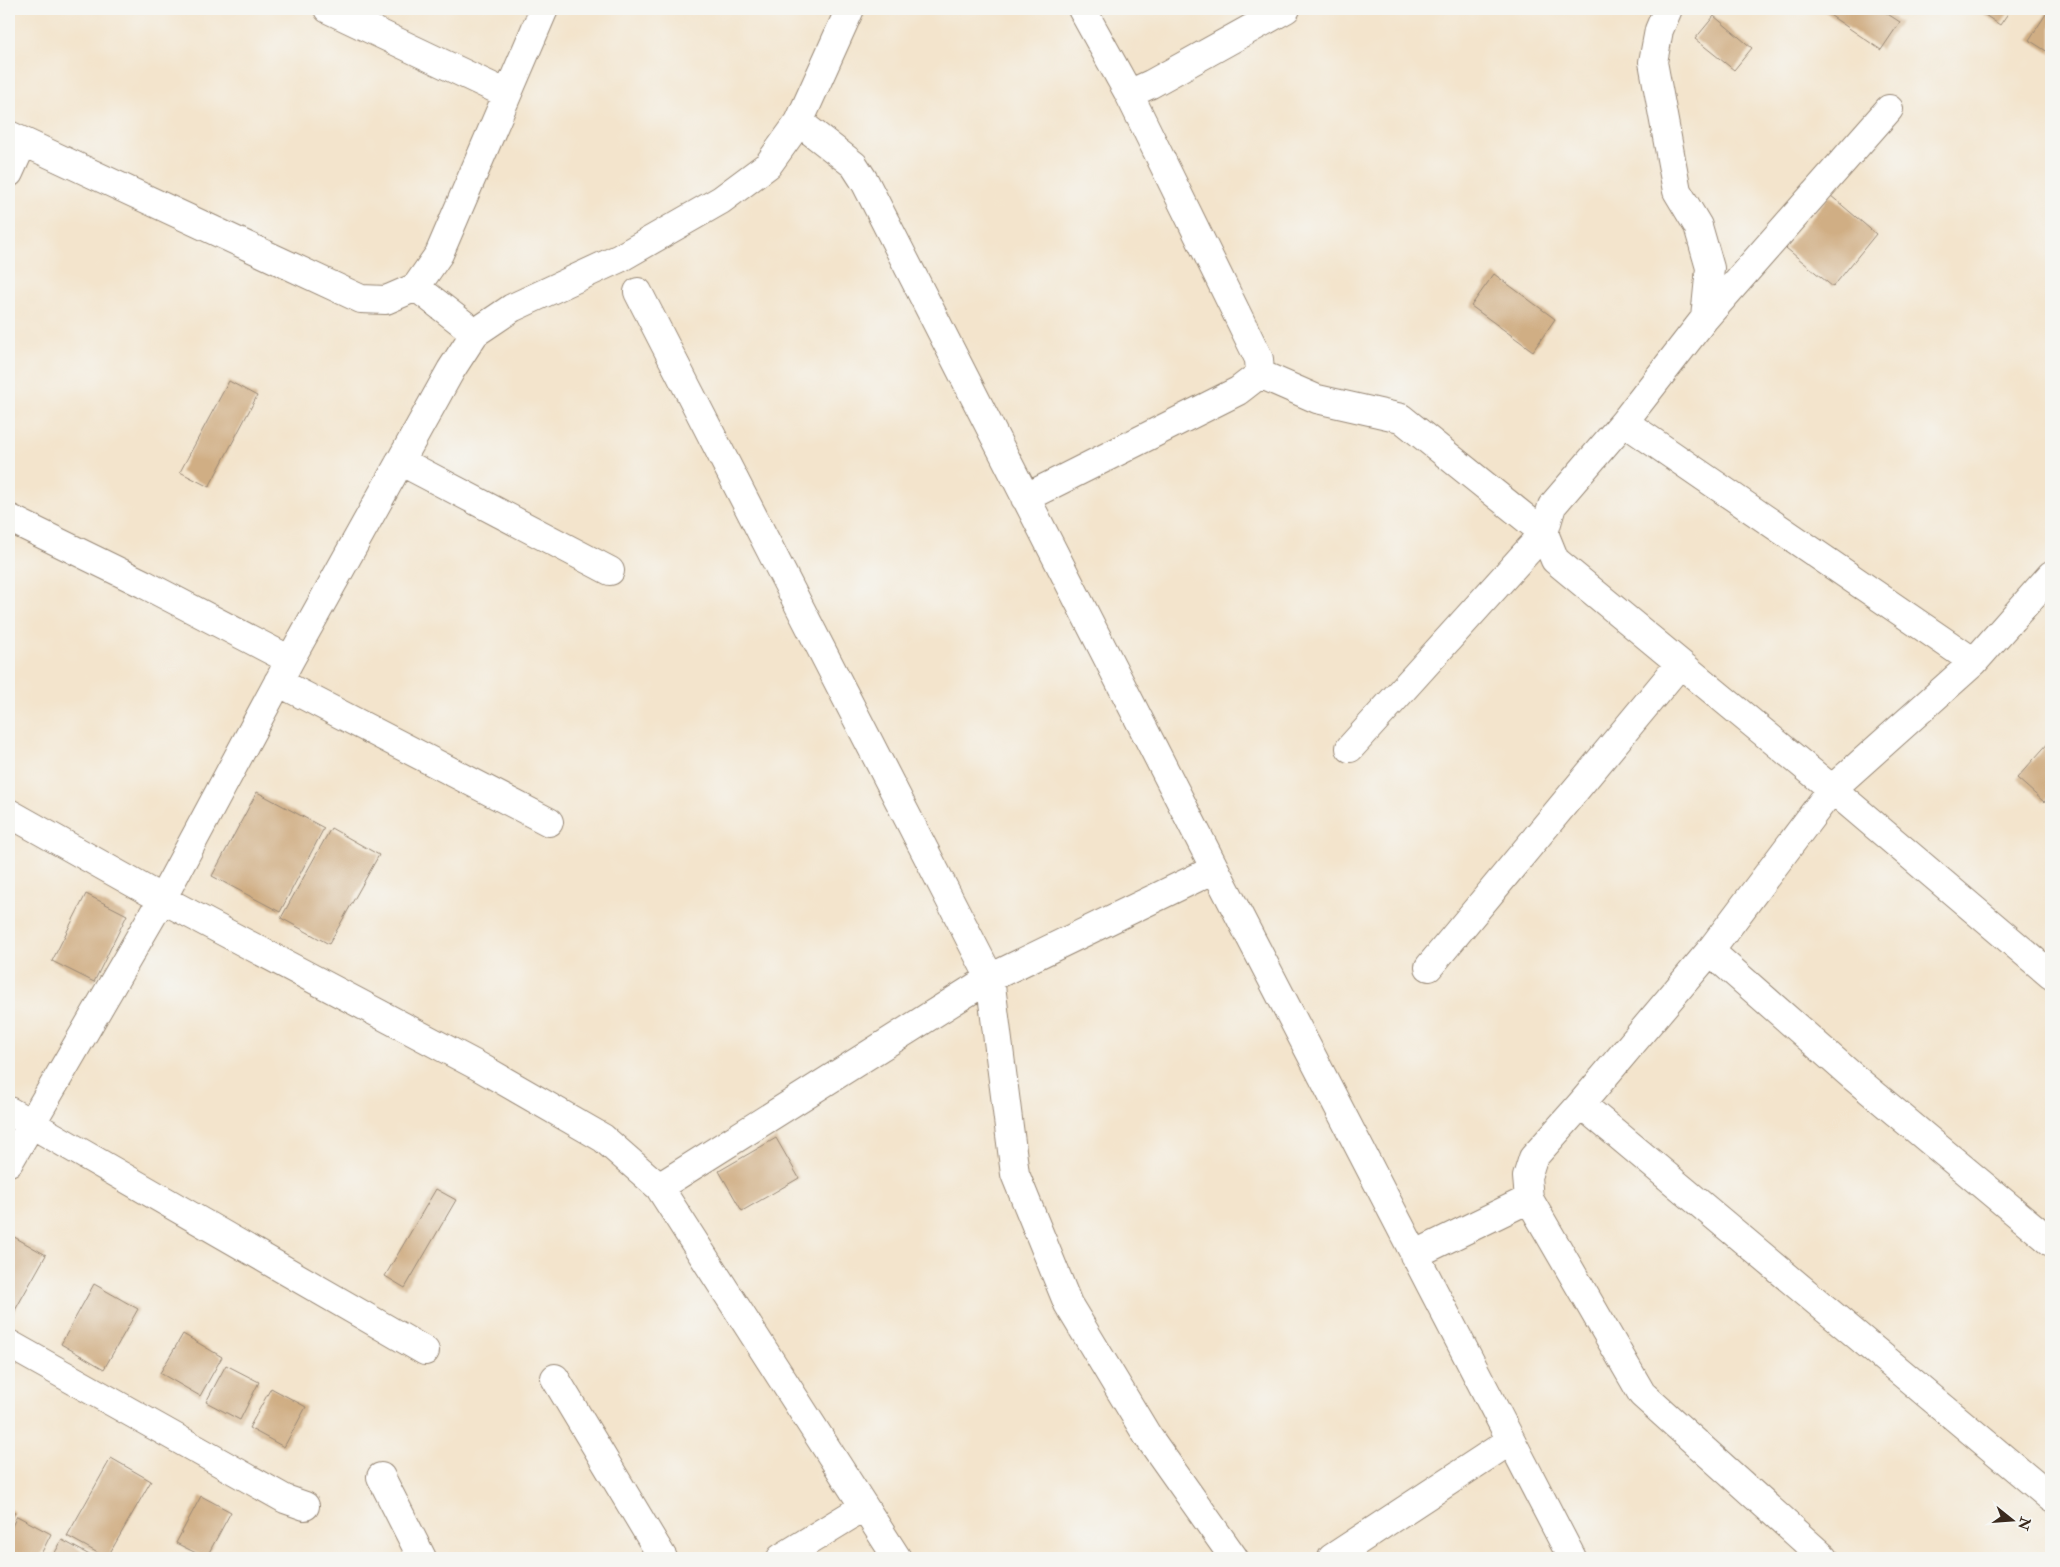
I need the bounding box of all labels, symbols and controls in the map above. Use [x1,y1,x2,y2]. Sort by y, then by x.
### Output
north arrow [1988,1494,2038,1544]
text: N [2014,1514,2034,1533]

